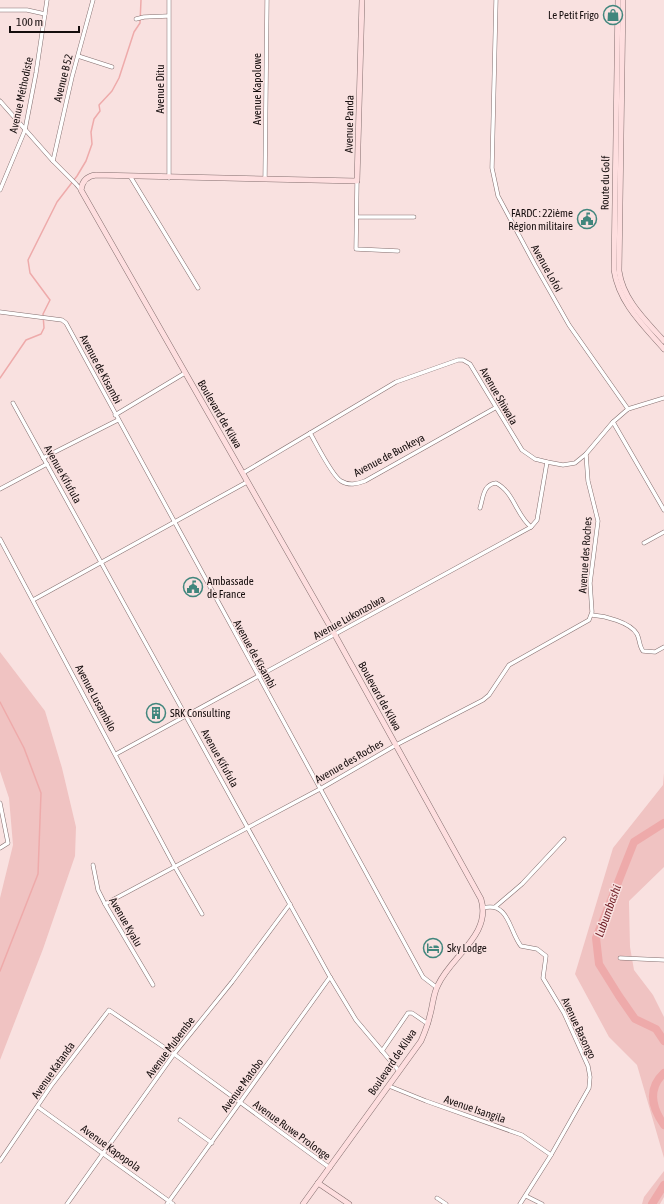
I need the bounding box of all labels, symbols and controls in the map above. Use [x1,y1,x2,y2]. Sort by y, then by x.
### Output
shop icon: Le Petit Frigo [602,4,624,26]
scale bar [10,8,79,34]
place label: Le Petit Frigo [548,9,599,21]
text: 100 m [16,15,43,29]
street label: Avenue B 52 [51,53,75,103]
street label: Avenue Kapolowe [251,53,263,125]
street label: Avenue Méthodiste [7,56,35,134]
street label: Avenue Ditu [154,64,166,114]
street label: Avenue Panda [342,95,356,153]
street label: Route du Golf [599,156,611,210]
place label: FARDC : 22ième Région militaire [508,207,573,232]
public building icon: FARDC : 22ième Région militaire [576,208,598,230]
street label: Avenue Lofoi [529,242,565,294]
street label: Avenue de Kisambi [78,333,124,405]
street label: Avenue Shiwala [478,365,520,427]
street label: Boulevard de Kilwa [196,378,244,450]
street label: Avenue de Bunkeya [351,431,427,479]
street label: Avenue Kifufula [42,443,84,505]
street label: Avenue des Roches [576,516,594,594]
place label: Ambassade de France [207,575,254,600]
public building icon: Ambassade de France [182,576,204,598]
street label: Avenue Lukonzolwa [311,592,387,642]
street label: Avenue de Kisambi [231,618,279,690]
street label: Boulevard de Kilwa [356,659,404,733]
street label: Avenue Lusambilo [73,662,119,734]
building icon: SRK Consulting [145,702,167,724]
place label: SRK Consulting [170,707,231,719]
street label: Avenue Kifufula [199,727,241,789]
street label: Avenue des Roches [313,737,385,785]
water label: Lubumbashi [592,883,624,939]
street label: Avenue Kyalu [107,895,145,949]
hotel icon: Sky Lodge [422,937,444,959]
place label: Sky Lodge [447,942,487,954]
street label: Avenue Basongo [560,995,598,1061]
street label: Avenue Mubembe [143,1014,197,1080]
street label: Boulevard de Kilwa [366,1027,418,1097]
street label: Avenue Katanda [29,1039,77,1101]
street label: Avenue Matobo [219,1056,265,1114]
street label: Avenue Isangila [443,1093,507,1125]
street label: Avenue Ruwe Prolonge [251,1098,333,1162]
street label: Avenue Kapopola [79,1122,143,1174]

